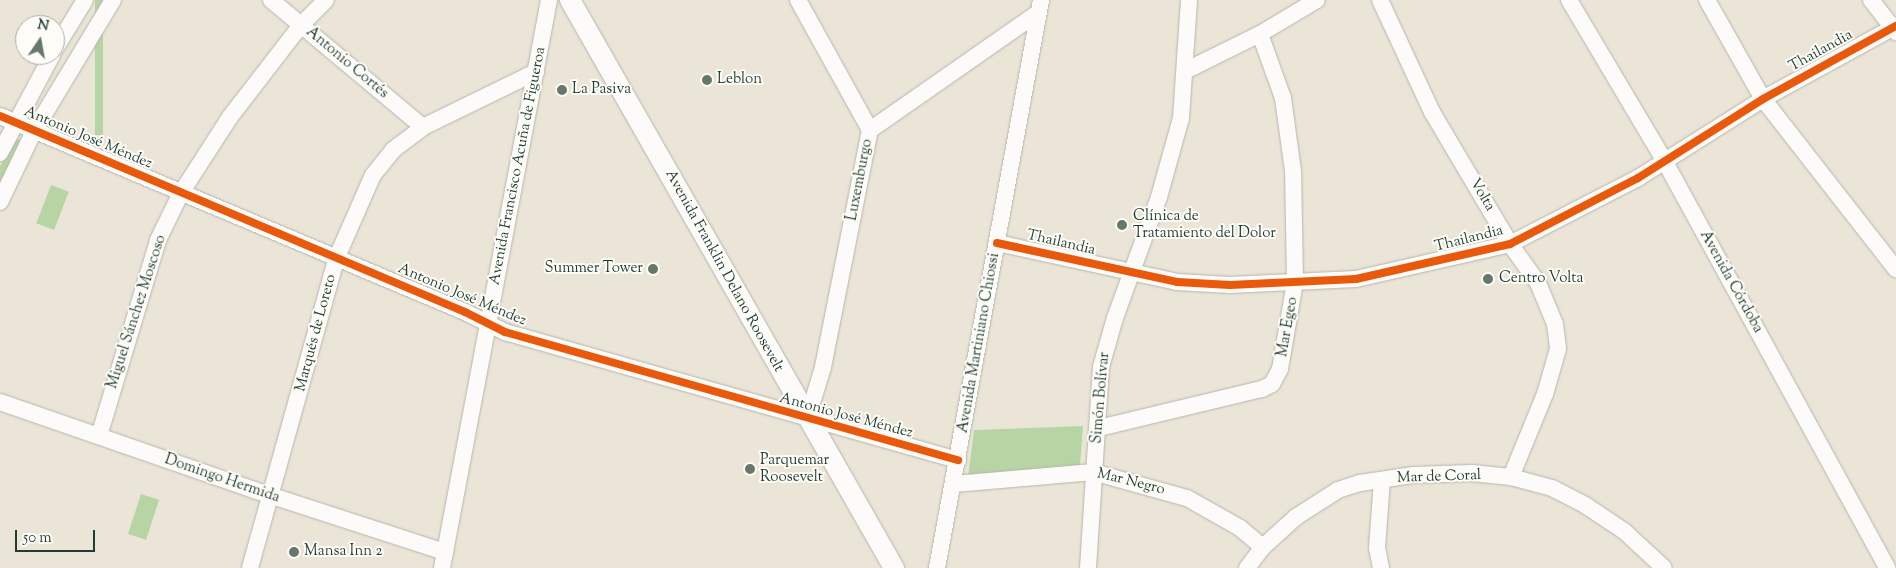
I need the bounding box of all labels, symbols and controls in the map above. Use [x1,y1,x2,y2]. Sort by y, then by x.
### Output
north arrow [15,15,65,65]
text: N [35,15,50,37]
street label: Antonio Cortés [302,23,392,103]
street label: Thailandia [1786,26,1856,76]
street label: Avenida Francisco Acuña de Figueroa [486,45,550,287]
place label: Leblon [717,71,762,89]
marker: Leblon [701,74,713,86]
place label: La Pasiva [572,81,631,99]
marker: La Pasiva [556,84,568,96]
street label: Antonio José Méndez [21,103,155,173]
street label: Luxemburgo [843,138,877,222]
street label: Avenida Franklin Delano Roosevelt [661,167,787,375]
street label: Volta [1465,175,1499,215]
place label: Clínica de Tratamiento del Dolor [1133,207,1276,242]
marker: Clínica de Tratamiento del Dolor [1115,218,1129,232]
street label: Thailandia [1433,222,1505,256]
street label: Thailandia [1025,226,1097,260]
street label: Avenida Córdoba [1695,228,1767,336]
street label: Miguel Sánchez Moscoso [104,233,170,391]
street label: Avenida Martiniano Chiossi [954,252,1004,434]
street label: Antonio José Méndez [395,260,529,330]
place label: Summer Tower [545,260,643,278]
marker: Summer Tower [647,263,659,275]
place label: Centro Volta [1499,270,1583,288]
street label: Marqués de Loreto [292,272,340,394]
marker: Centro Volta [1481,272,1495,286]
street label: Mar Egeo [1274,295,1302,359]
street label: Simón Bolívar [1088,351,1114,445]
street label: Antonio José Méndez [777,390,915,442]
street label: Domingo Hermida [162,451,282,507]
place label: Parquemar Roosevelt [760,451,829,486]
marker: Parquemar Roosevelt [744,463,756,475]
street label: Mar Negro [1095,465,1167,499]
street label: Mar de Coral [1397,467,1481,487]
scale bar [18,520,98,552]
text: 50 m [23,528,52,549]
place label: Mansa Inn 2 [304,543,382,561]
marker: Mansa Inn 2 [288,546,300,558]

